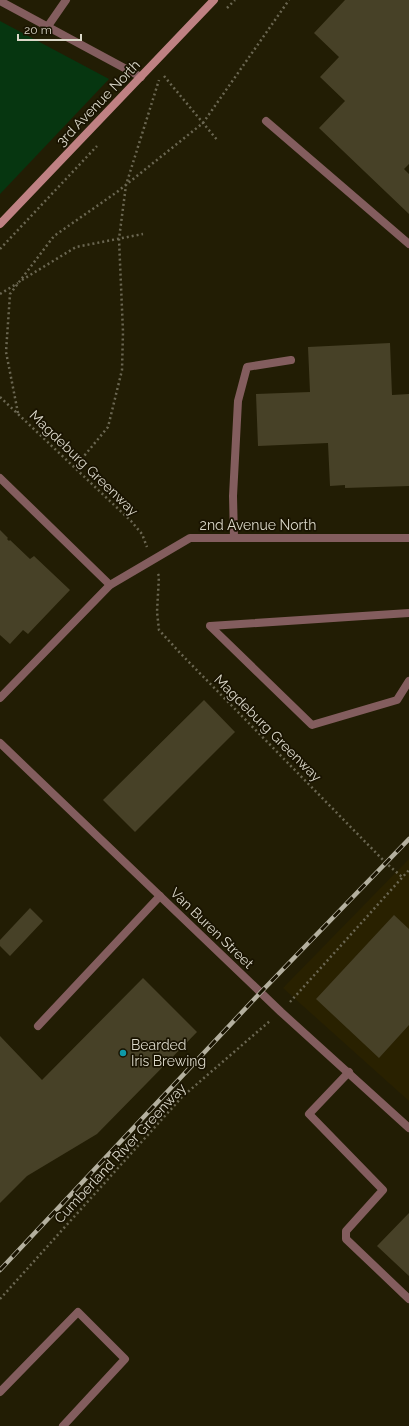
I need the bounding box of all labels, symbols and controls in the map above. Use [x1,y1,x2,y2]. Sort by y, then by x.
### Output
scale bar [18,16,81,42]
text: 20 m [24,23,52,37]
street label: 3rd Avenue North [53,57,143,149]
street label: Magdeburg Greenway [26,407,142,519]
street label: 2nd Avenue North [200,517,316,533]
street label: Magdeburg Greenway [211,671,325,785]
street label: Van Buren Street [167,884,257,972]
place label: Bearded Iris Brewing [131,1037,206,1069]
marker: Bearded Iris Brewing [118,1048,128,1058]
street label: Cumberland River Greenway [51,1079,189,1226]

